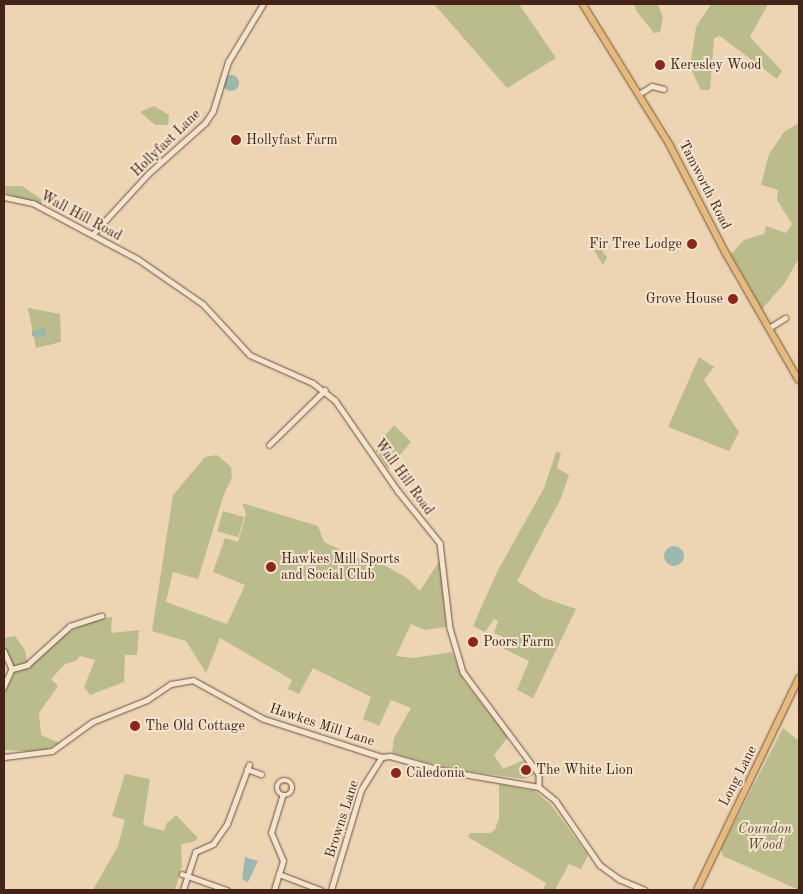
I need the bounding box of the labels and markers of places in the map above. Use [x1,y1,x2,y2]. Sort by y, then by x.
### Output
place label: Keresley Wood [670,57,762,73]
marker: Keresley Wood [654,59,666,71]
place label: Hollyfast Farm [246,132,338,148]
marker: Hollyfast Farm [230,134,242,146]
place label: Fir Tree Lodge [589,236,682,252]
marker: Fir Tree Lodge [686,238,698,250]
place label: Grove House [646,291,723,307]
marker: Grove House [727,293,739,305]
place label: Hawkes Mill Sports and Social Club [281,551,400,584]
marker: Hawkes Mill Sports and Social Club [265,561,277,573]
place label: Poors Farm [483,634,554,650]
marker: Poors Farm [467,636,479,648]
place label: The Old Cottage [145,718,245,734]
marker: The Old Cottage [129,720,141,732]
place label: The White Lion [536,762,633,778]
marker: The White Lion [520,764,532,776]
place label: Caledonia [406,765,465,781]
marker: Caledonia [390,767,402,779]

